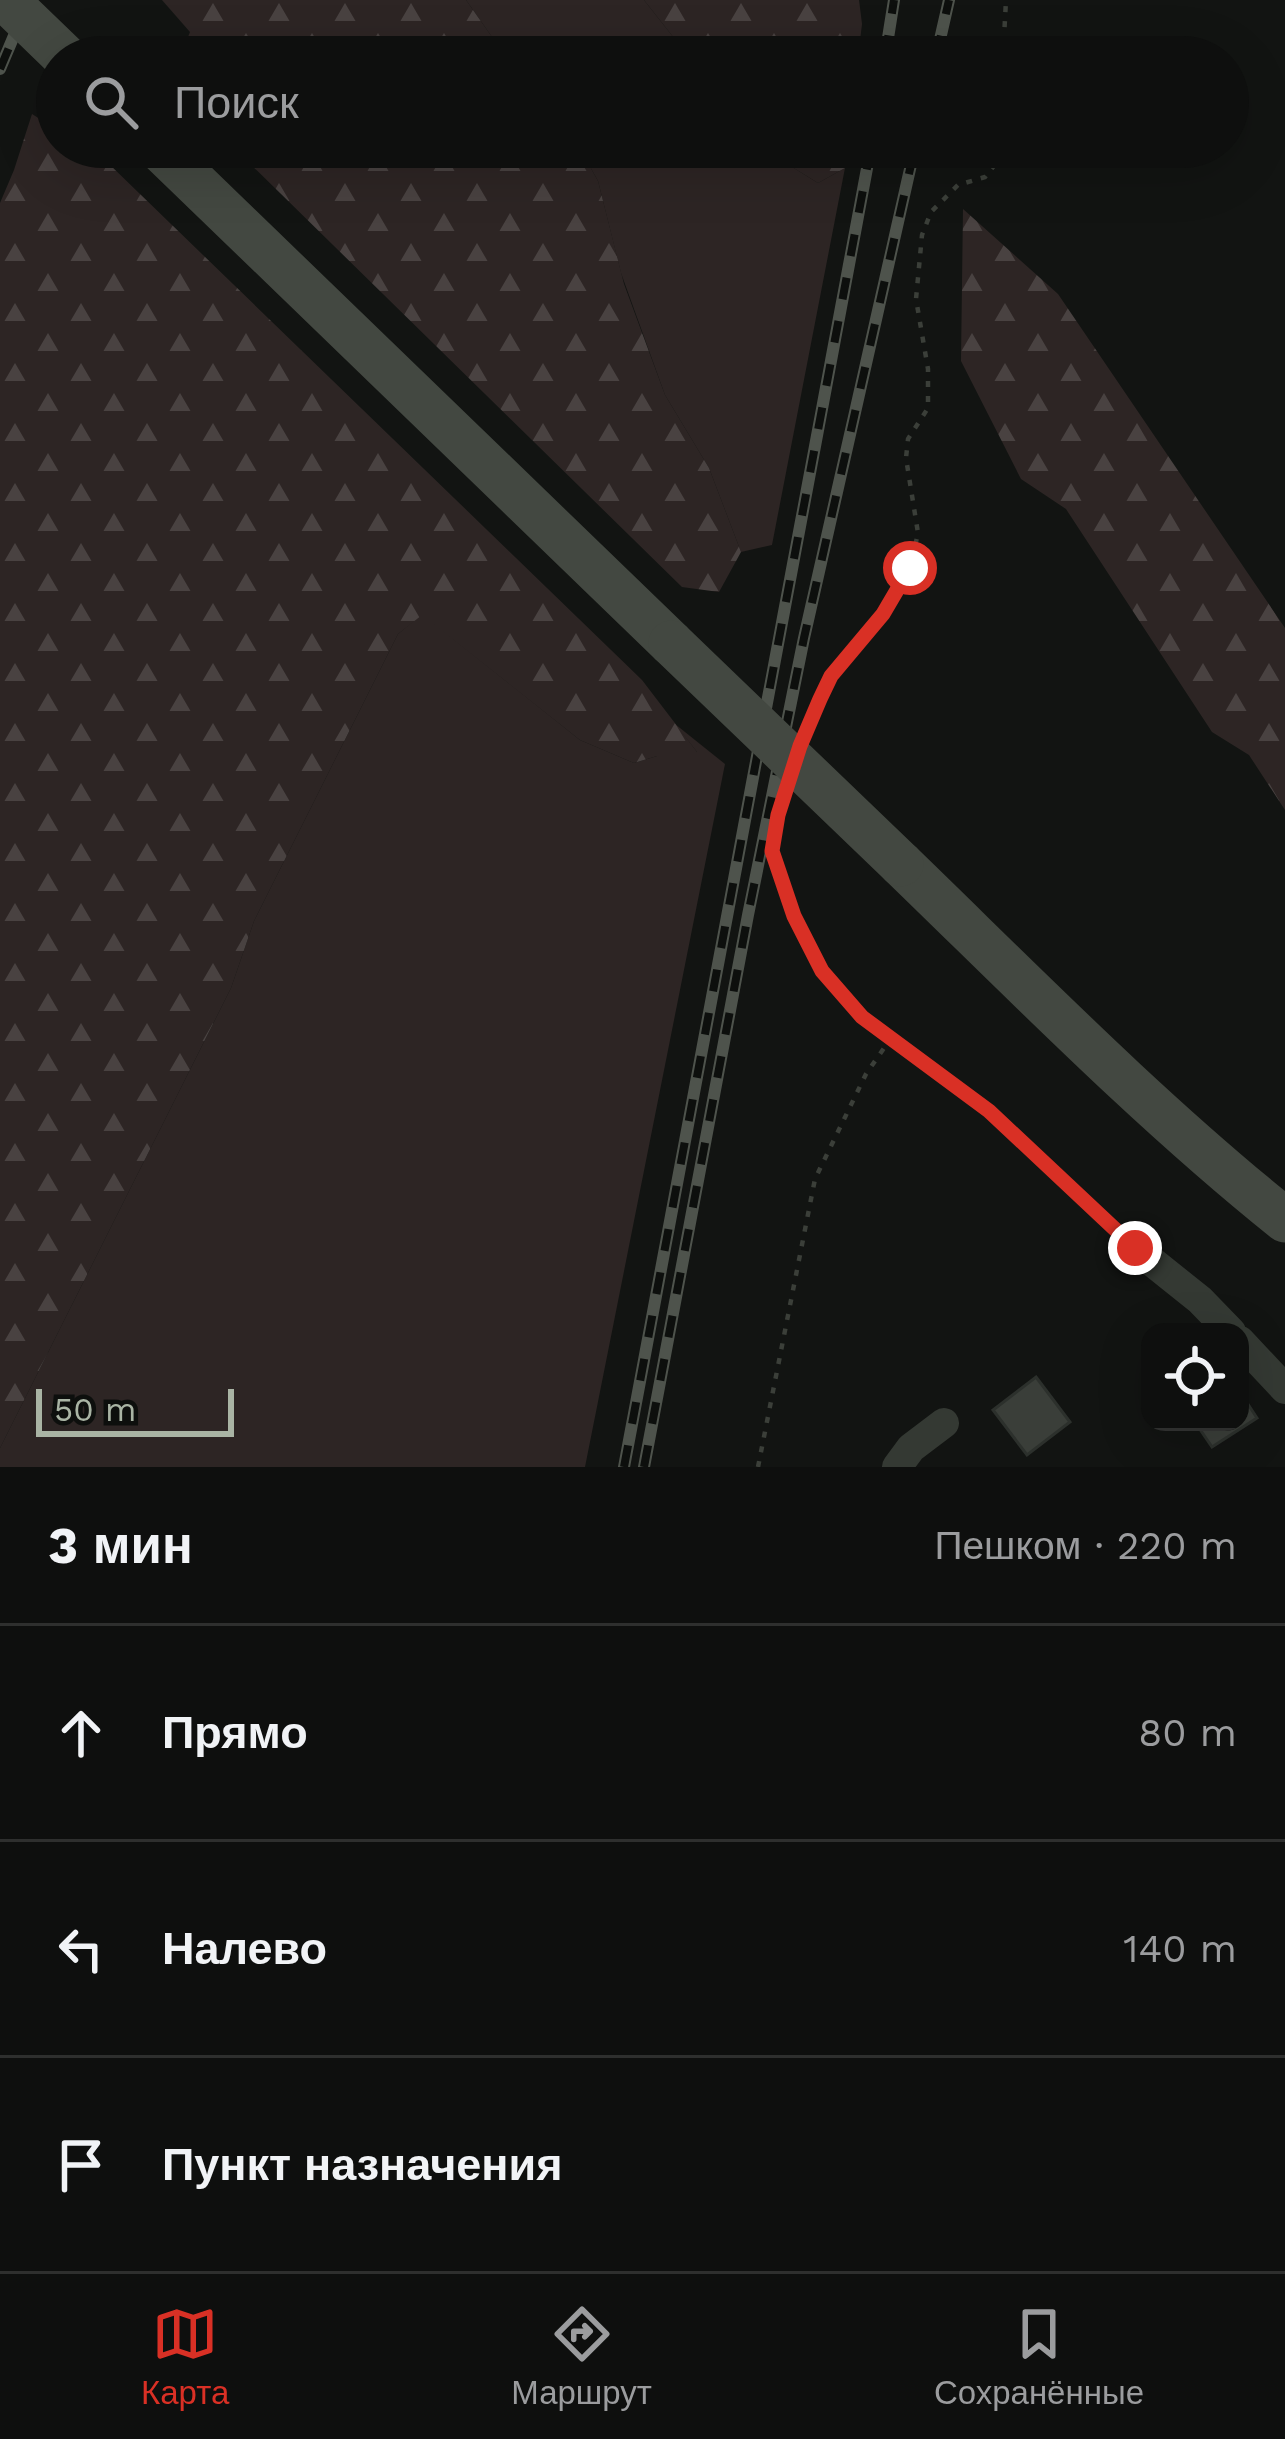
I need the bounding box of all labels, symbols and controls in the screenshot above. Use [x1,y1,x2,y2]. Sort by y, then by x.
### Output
search box [36,36,1249,168]
icon: search [78,69,144,135]
text: Поиск [174,76,299,129]
route start [883,541,937,595]
route end [1108,1221,1162,1275]
map controls [1141,1323,1249,1431]
button: locate [1141,1323,1249,1431]
scale bar [36,1383,234,1436]
text: 50 m [54,1390,136,1429]
text: 3 мин [48,1516,193,1575]
text: Пешком · 220 m [934,1523,1237,1568]
icon: ahead [48,1700,114,1766]
text: Прямо [162,1706,308,1759]
text: 80 m [1138,1710,1237,1755]
icon: left [48,1916,114,1982]
text: Налево [162,1922,327,1975]
text: 140 m [1123,1926,1237,1971]
icon: arrive [48,2132,114,2198]
text: Пункт назначения [162,2138,562,2191]
tab: Карта [141,2301,229,2412]
tab: Маршрут [511,2301,652,2412]
tab: Сохранённые [934,2301,1144,2412]

